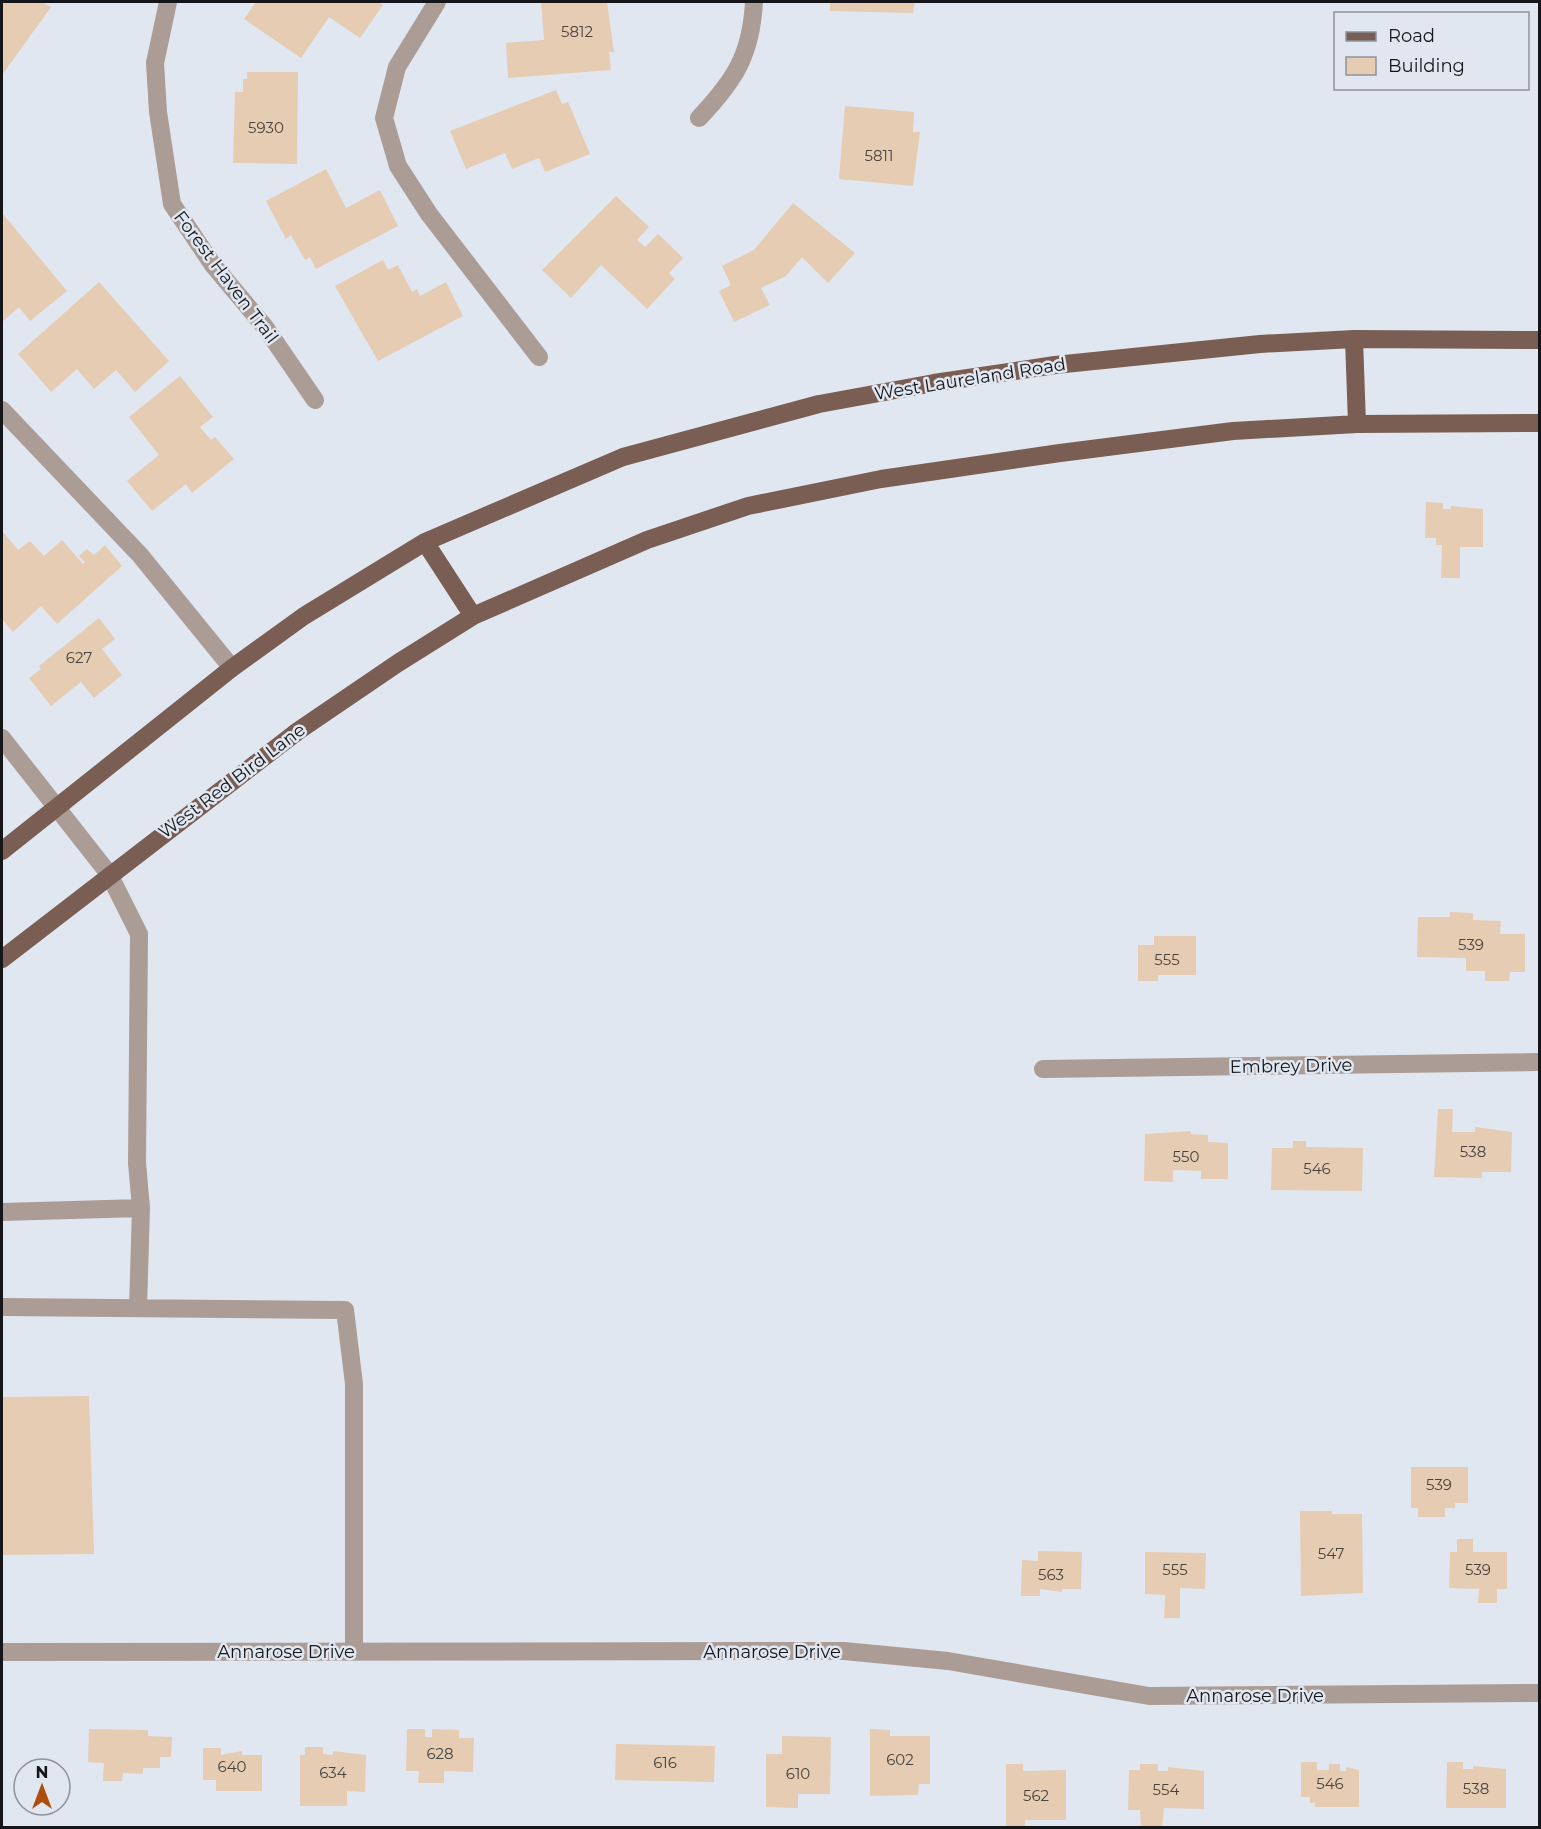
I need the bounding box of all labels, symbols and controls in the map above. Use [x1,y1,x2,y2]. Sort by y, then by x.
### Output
legend [1334,12,1529,90]
house number: 5812 [561,22,593,41]
text: Road [1388,25,1435,47]
text: Building [1388,55,1465,77]
house number: 5930 [248,118,284,137]
house number: 5811 [865,146,893,165]
street label: Forest Haven Trail [169,206,283,348]
street label: West Laureland Road [873,353,1067,405]
house number: 627 [66,648,92,667]
street label: West Red Bird Lane [154,719,310,843]
house number: 539 [1458,935,1484,954]
house number: 555 [1154,950,1180,969]
street label: Embrey Drive [1229,1054,1353,1078]
house number: 538 [1460,1142,1486,1161]
house number: 550 [1173,1147,1199,1166]
house number: 546 [1303,1159,1331,1178]
house number: 539 [1426,1475,1452,1494]
house number: 547 [1318,1544,1344,1563]
house number: 555 [1162,1560,1188,1579]
house number: 539 [1465,1560,1491,1579]
house number: 563 [1038,1565,1064,1584]
street label: Annarose Drive [217,1641,355,1663]
street label: Annarose Drive [703,1641,841,1663]
street label: Annarose Drive [1186,1685,1324,1707]
house number: 628 [426,1744,454,1763]
house number: 602 [886,1750,914,1769]
house number: 616 [653,1753,677,1772]
north arrow [12,1757,72,1817]
house number: 640 [218,1757,247,1776]
text: N [36,1763,48,1782]
house number: 634 [319,1763,347,1782]
house number: 610 [786,1764,810,1783]
house number: 546 [1316,1774,1344,1793]
house number: 538 [1463,1779,1489,1798]
house number: 554 [1153,1780,1179,1799]
house number: 562 [1023,1786,1049,1805]

